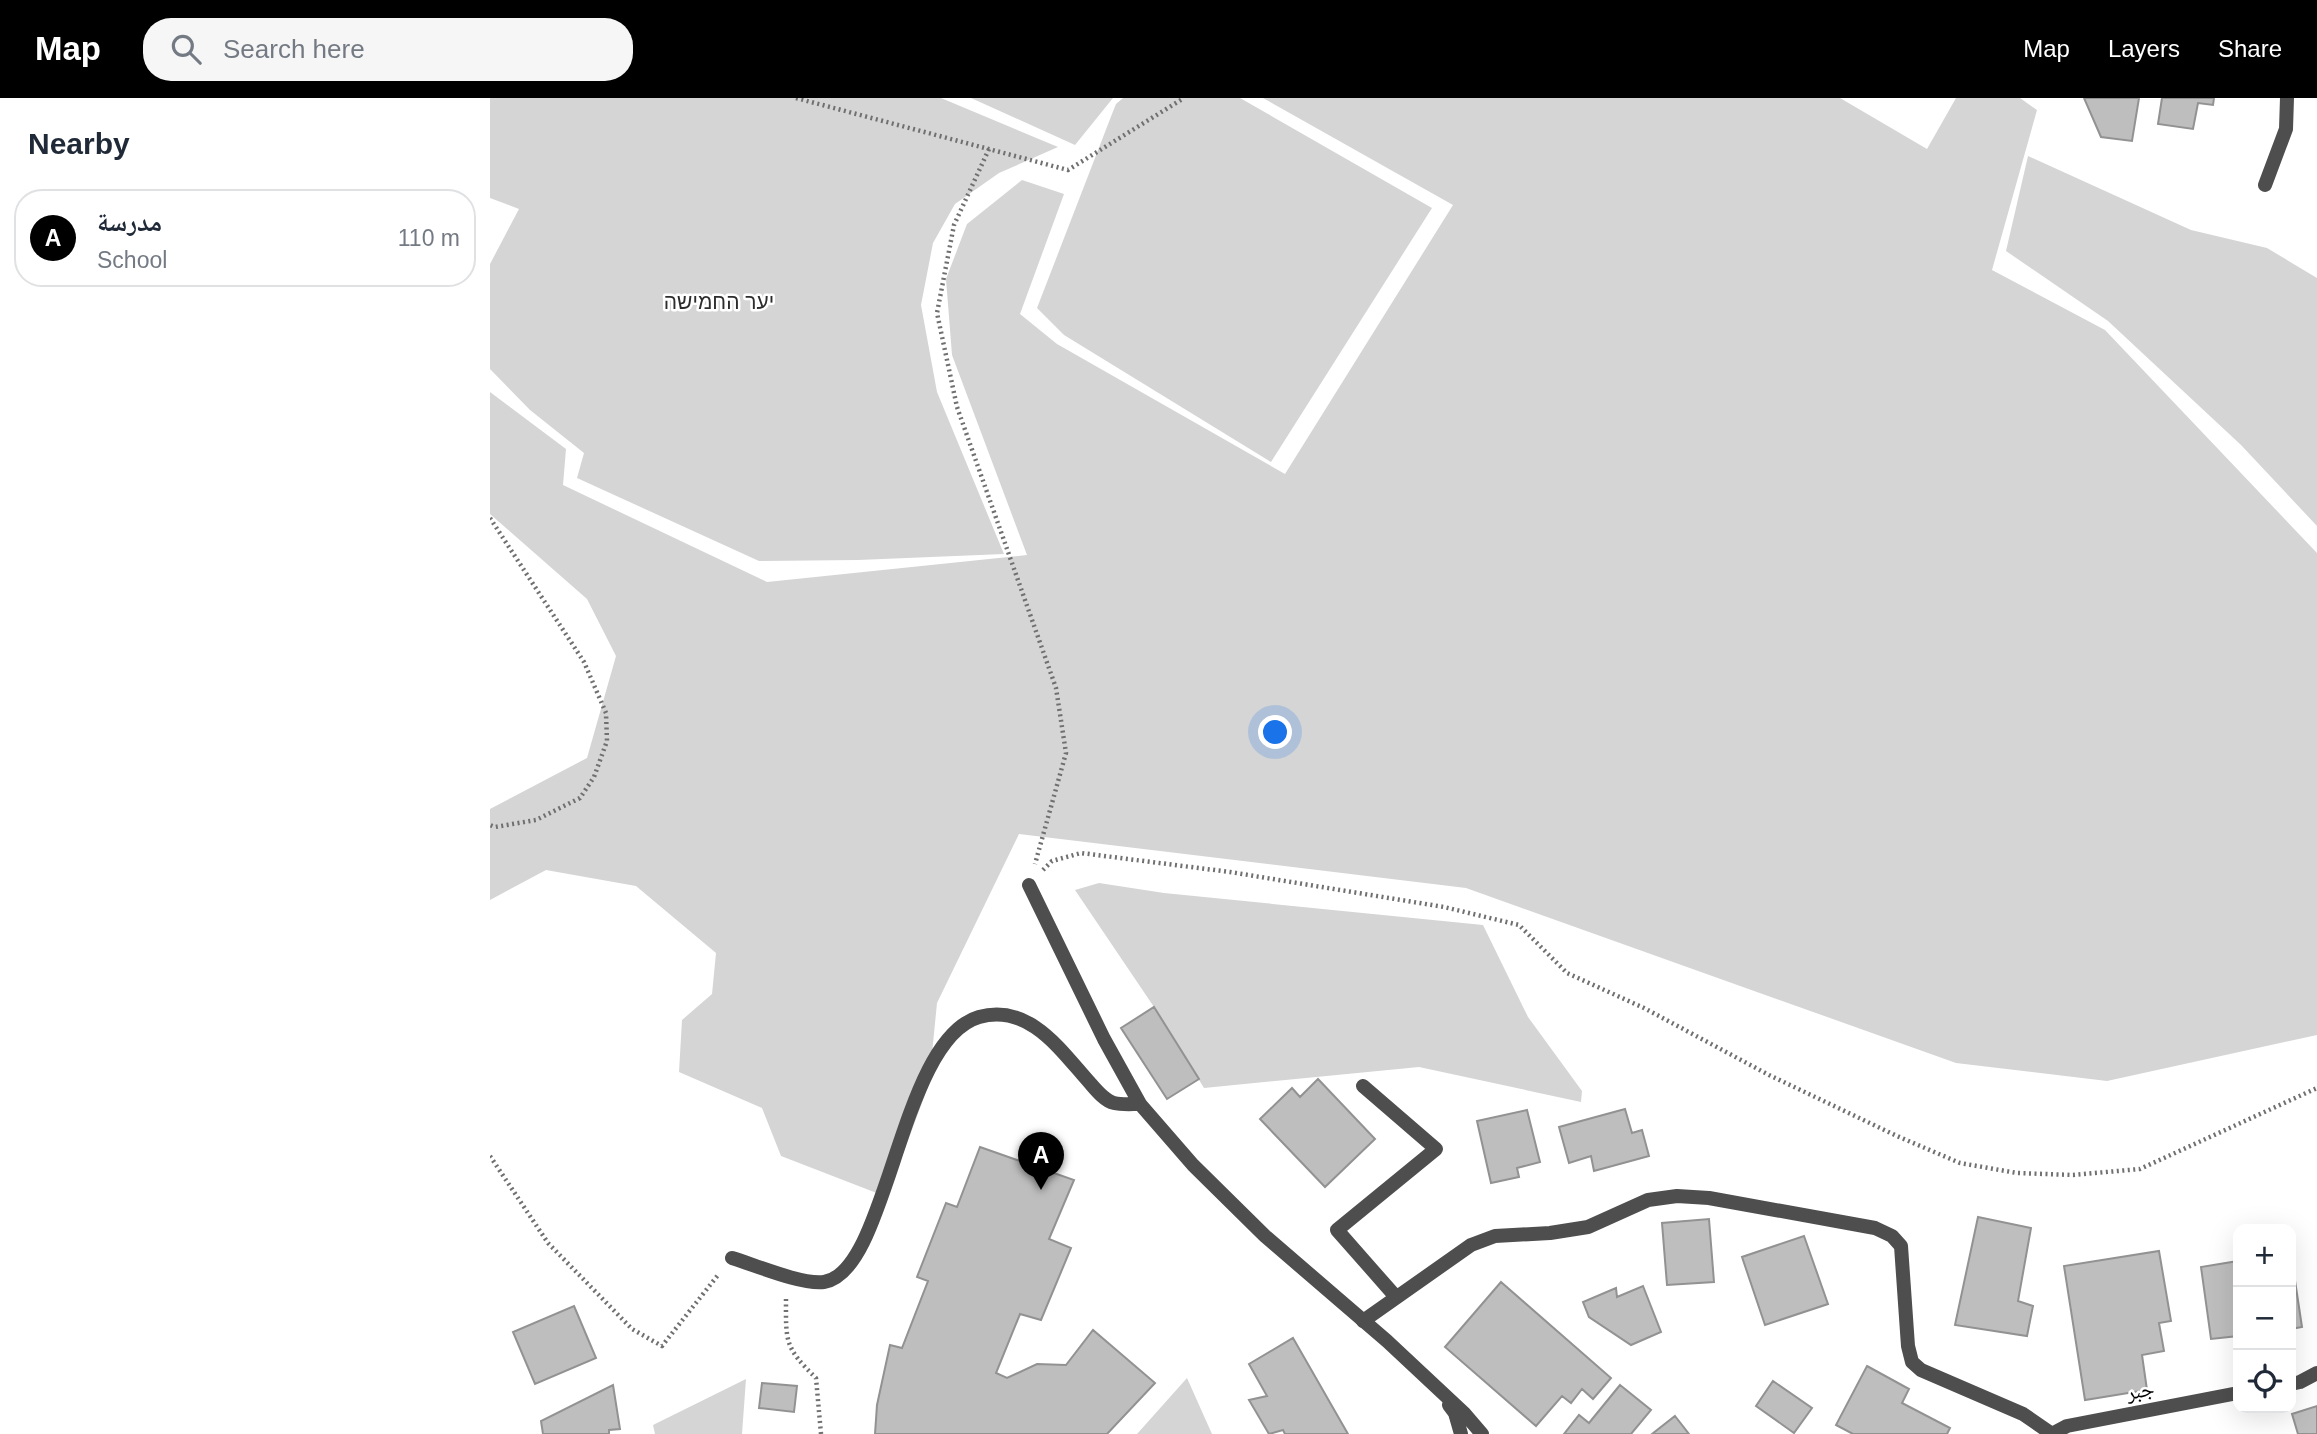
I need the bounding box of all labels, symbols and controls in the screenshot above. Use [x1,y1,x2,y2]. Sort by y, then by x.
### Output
search box [143,18,633,81]
text: Map [35,30,101,67]
icon: search [167,30,205,68]
text: Search here [223,34,365,64]
text: Map [2023,35,2070,62]
text: Layers [2108,35,2180,62]
text: Share [2218,35,2282,62]
text: Nearby [28,127,130,160]
text: مدرسة [97,207,162,237]
text: A [45,225,61,251]
text: 110 m [398,225,460,251]
text: School [97,247,167,273]
park label: יער החמישה [664,290,774,313]
your location [1258,715,1292,749]
pin: A [1018,1132,1064,1190]
map controls [2233,1224,2296,1413]
button: + [2233,1224,2296,1287]
button: − [2233,1287,2296,1350]
button: locate [2233,1350,2296,1413]
street label: جبر [2123,1376,2156,1405]

